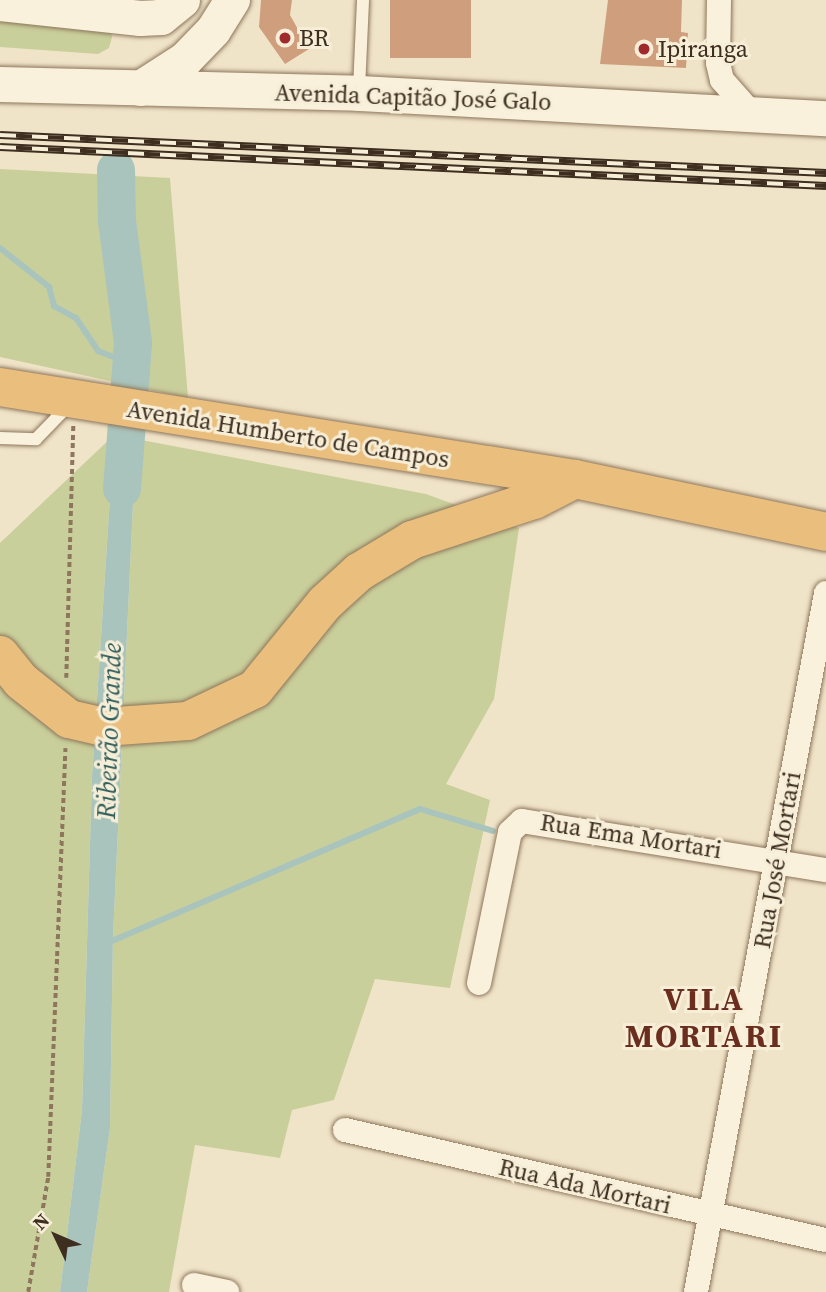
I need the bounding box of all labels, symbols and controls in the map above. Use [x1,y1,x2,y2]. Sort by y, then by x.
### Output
place label: BR [299,24,329,52]
marker: BR [277,30,293,46]
place label: Ipiranga [658,35,748,63]
marker: Ipiranga [636,41,652,57]
street label: Avenida Capitão José Galo [274,78,552,116]
street label: Avenida Humberto de Campos [125,394,451,474]
water label: Ribeirão Grande [91,642,129,820]
street label: Rua José Mortari [747,769,807,951]
street label: Rua Ema Mortari [538,807,724,865]
district label: VILA MORTARI [626,981,782,1056]
street label: Rua Ada Mortari [496,1152,674,1220]
north arrow [21,1201,91,1271]
text: N [27,1207,55,1235]

